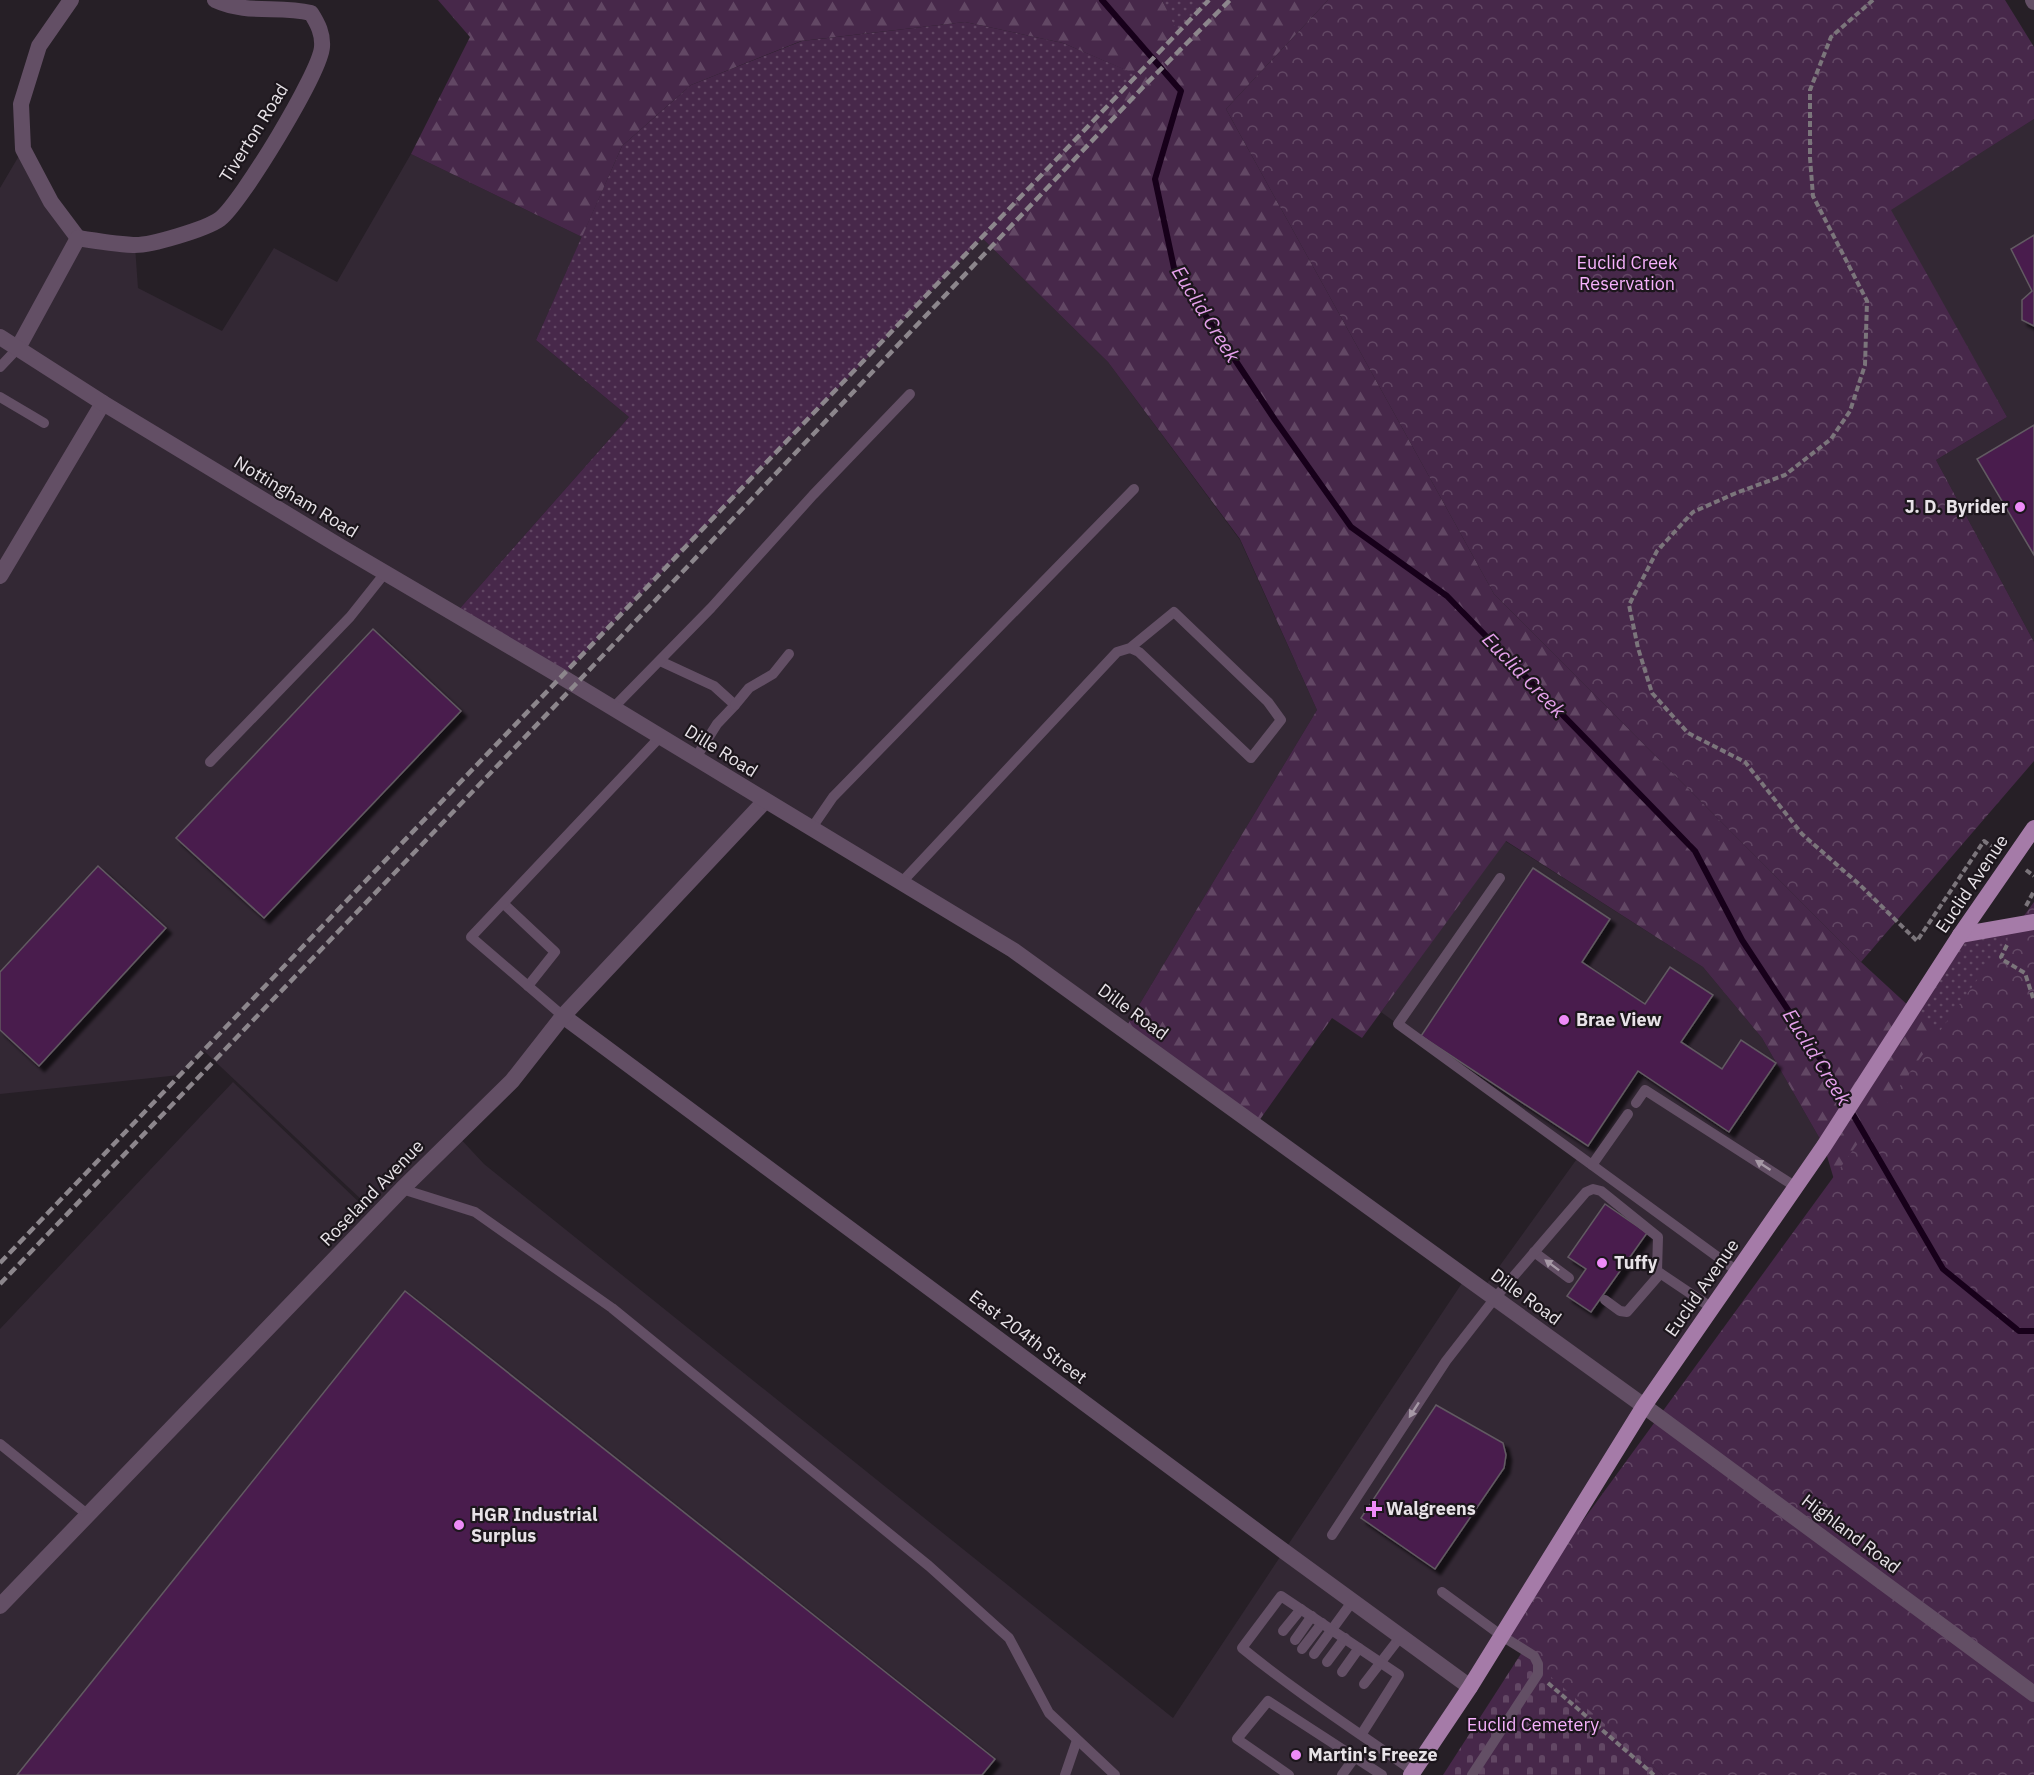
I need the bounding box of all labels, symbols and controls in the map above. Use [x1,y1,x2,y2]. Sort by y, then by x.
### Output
street label: Tiverton Road [214,79,293,186]
park label: Euclid Creek Reservation [1577,251,1678,295]
water label: Euclid Creek [1166,260,1247,368]
street label: Nottingham Road [230,450,362,543]
place label: J. D. Byrider [1905,495,2008,518]
marker: J. D. Byrider [2013,500,2027,514]
water label: Euclid Creek [1477,626,1572,724]
street label: Dille Road [680,719,762,782]
street label: Euclid Avenue [1930,830,2013,937]
street label: Dille Road [1093,978,1173,1045]
water label: Euclid Creek [1777,1003,1858,1111]
place label: Brae View [1576,1008,1662,1031]
marker: Brae View [1557,1013,1571,1027]
street label: Roseland Avenue [315,1134,428,1251]
one-way arrow [1755,1159,1771,1171]
street label: Euclid Avenue [1659,1234,1744,1341]
place label: Tuffy [1614,1251,1658,1274]
marker: Tuffy [1595,1256,1609,1270]
one-way arrow [1544,1260,1559,1272]
street label: Dille Road [1486,1263,1566,1330]
street label: East 204th Street [965,1285,1092,1388]
one-way arrow [1408,1402,1419,1418]
street label: Highland Road [1797,1489,1905,1578]
place label: Walgreens [1386,1497,1476,1520]
marker: Walgreens [1367,1502,1381,1516]
place label: HGR Industrial Surplus [471,1503,598,1547]
marker: HGR Industrial Surplus [452,1518,466,1532]
park label: Euclid Cemetery [1467,1713,1599,1736]
place label: Martin's Freeze [1308,1743,1438,1766]
marker: Martin's Freeze [1289,1748,1303,1762]

